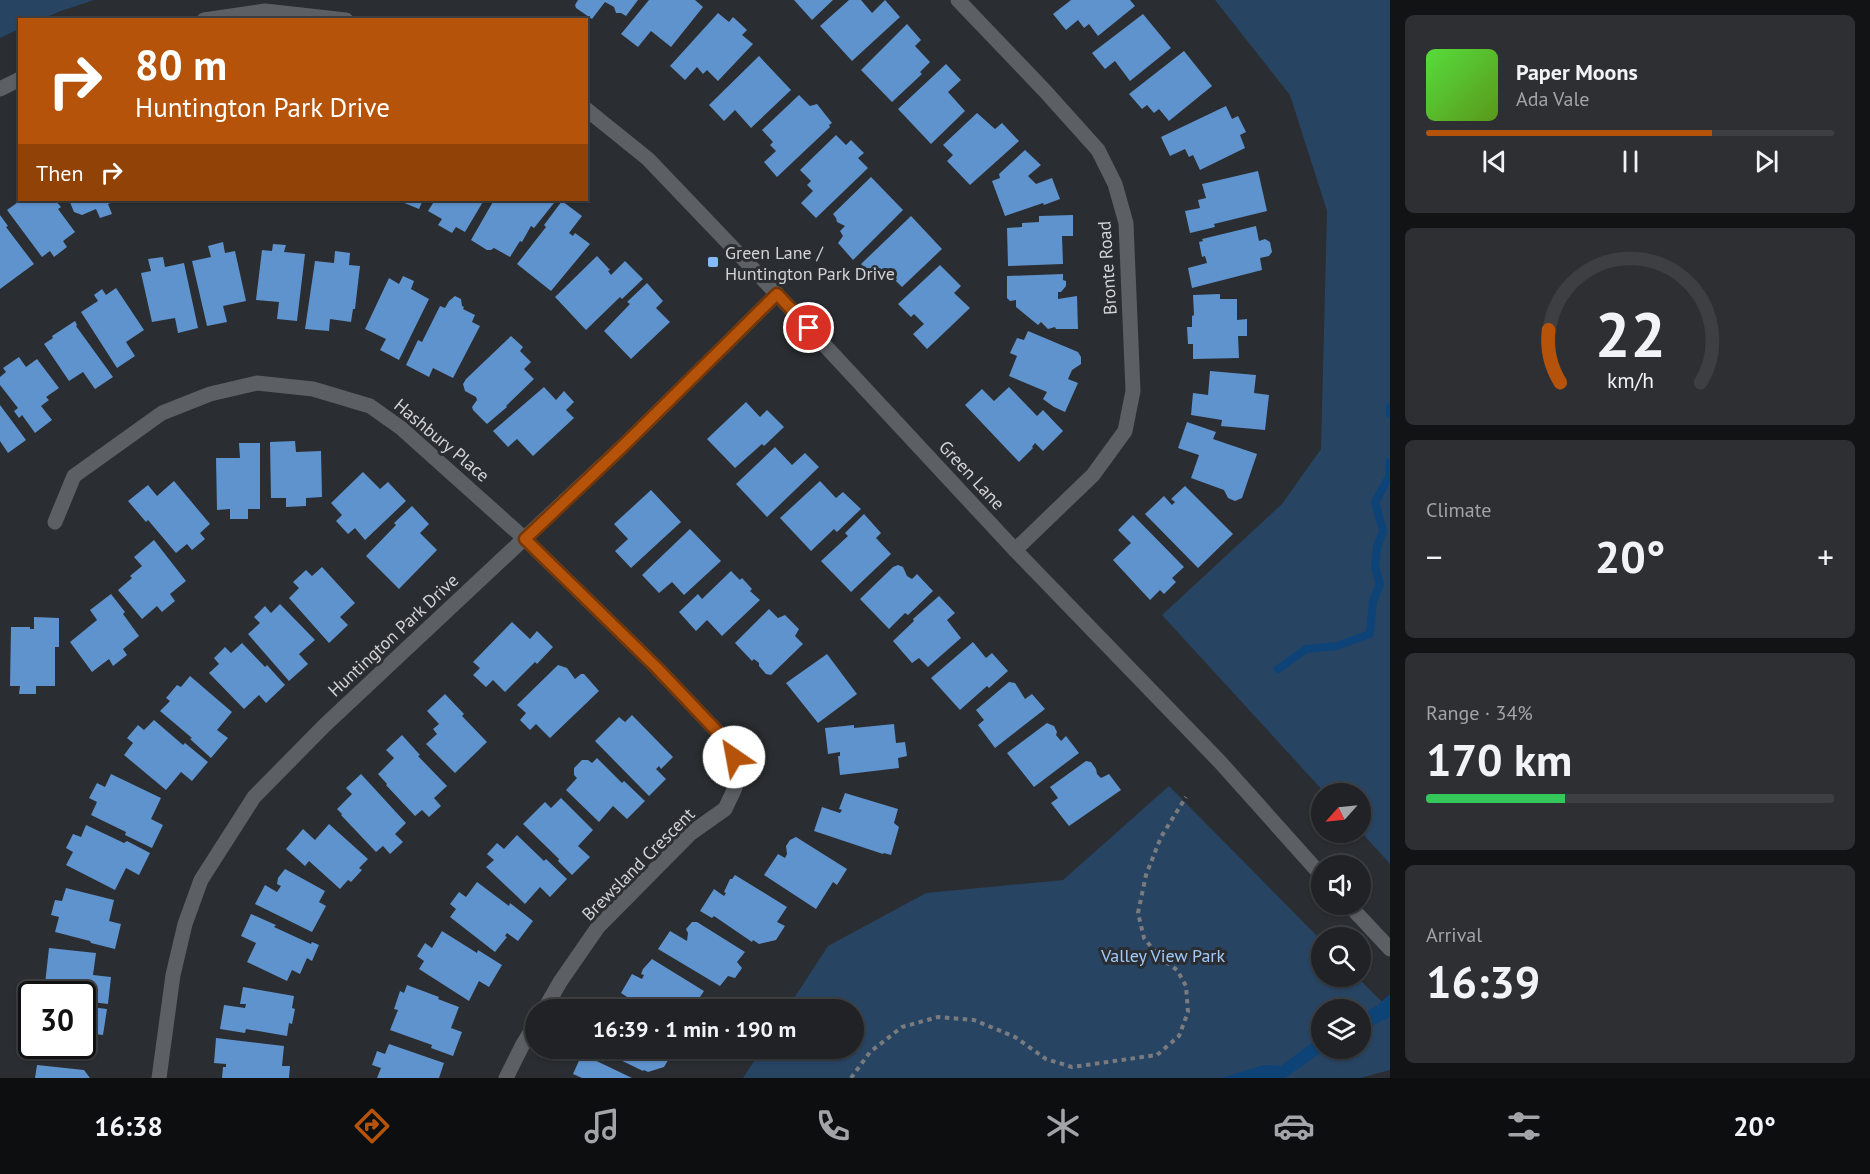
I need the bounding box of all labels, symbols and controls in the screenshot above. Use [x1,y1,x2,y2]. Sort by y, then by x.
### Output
text: 80 m [135,37,227,92]
icon: right [36,42,114,120]
text: Paper Moons [1516,58,1638,86]
text: Ada Vale [1516,86,1589,112]
text: Huntington Park Drive [135,90,390,124]
icon: previous [1478,145,1511,178]
icon: pause [1614,145,1647,178]
icon: next [1750,145,1783,178]
icon: right [95,156,128,189]
text: Then [36,159,83,187]
street label: Bronte Road [1092,220,1122,316]
place label: Green Lane / Huntington Park Drive [725,241,895,285]
marker: Green Lane / Huntington Park Drive [706,255,720,269]
text: 22 [1595,294,1665,375]
pin [783,302,834,353]
icon: arrive [792,311,825,344]
text: km/h [1606,367,1653,395]
street label: Hashbury Place [390,393,494,487]
street label: Green Lane [934,435,1010,515]
text: Climate [1426,497,1492,523]
text: 20° [1595,527,1665,585]
text: − [1426,535,1443,578]
text: + [1817,535,1834,578]
street label: Huntington Park Drive [323,569,463,701]
text: Range · 34% [1426,700,1533,726]
position arrow [702,725,766,789]
text: 170 km [1426,730,1572,788]
north arrow [1311,783,1371,843]
map controls [1311,783,1371,1059]
street label: Brewsland Crescent [577,803,699,925]
button: sound [1311,855,1371,915]
text: Arrival [1426,922,1482,948]
button: search [1311,927,1371,987]
park label: Valley View Park [1100,944,1225,967]
text: 16:39 [1426,952,1540,1010]
speed limit sign: 30 [18,981,96,1059]
button: layers [1311,999,1371,1059]
text: 16:39 · 1 min · 190 m [593,1015,796,1043]
icon: directions [351,1105,393,1147]
icon: music [581,1105,623,1147]
icon: phone [812,1105,854,1147]
icon: climate [1042,1105,1084,1147]
icon: car [1273,1105,1315,1147]
icon: filters [1503,1105,1545,1147]
text: 16:38 [94,1109,163,1143]
text: 20° [1733,1109,1776,1143]

